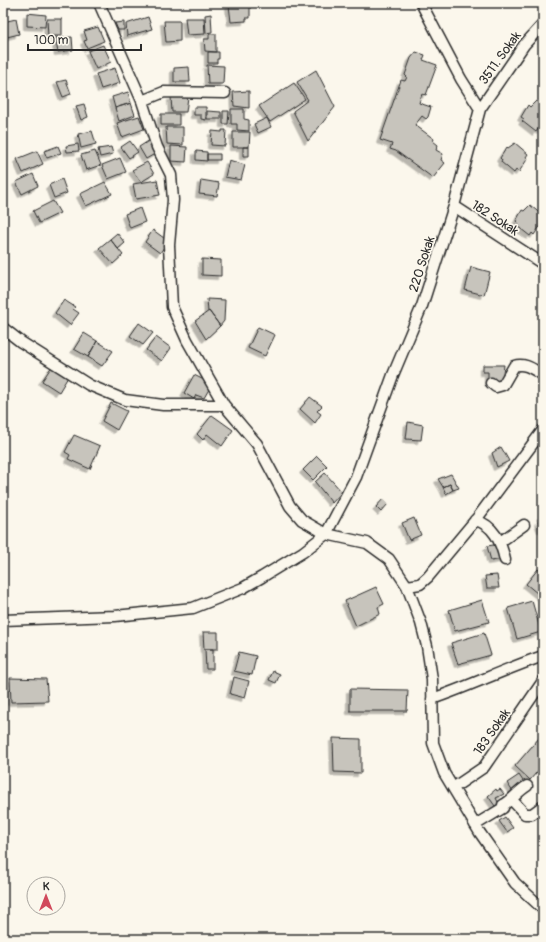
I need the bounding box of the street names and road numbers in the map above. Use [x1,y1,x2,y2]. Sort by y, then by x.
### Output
street label: 3511. Sokak [475,28,525,88]
street label: 182 Sokak [468,197,522,240]
street label: 220 Sokak [405,234,439,294]
street label: 183 Sokak [470,705,514,758]

